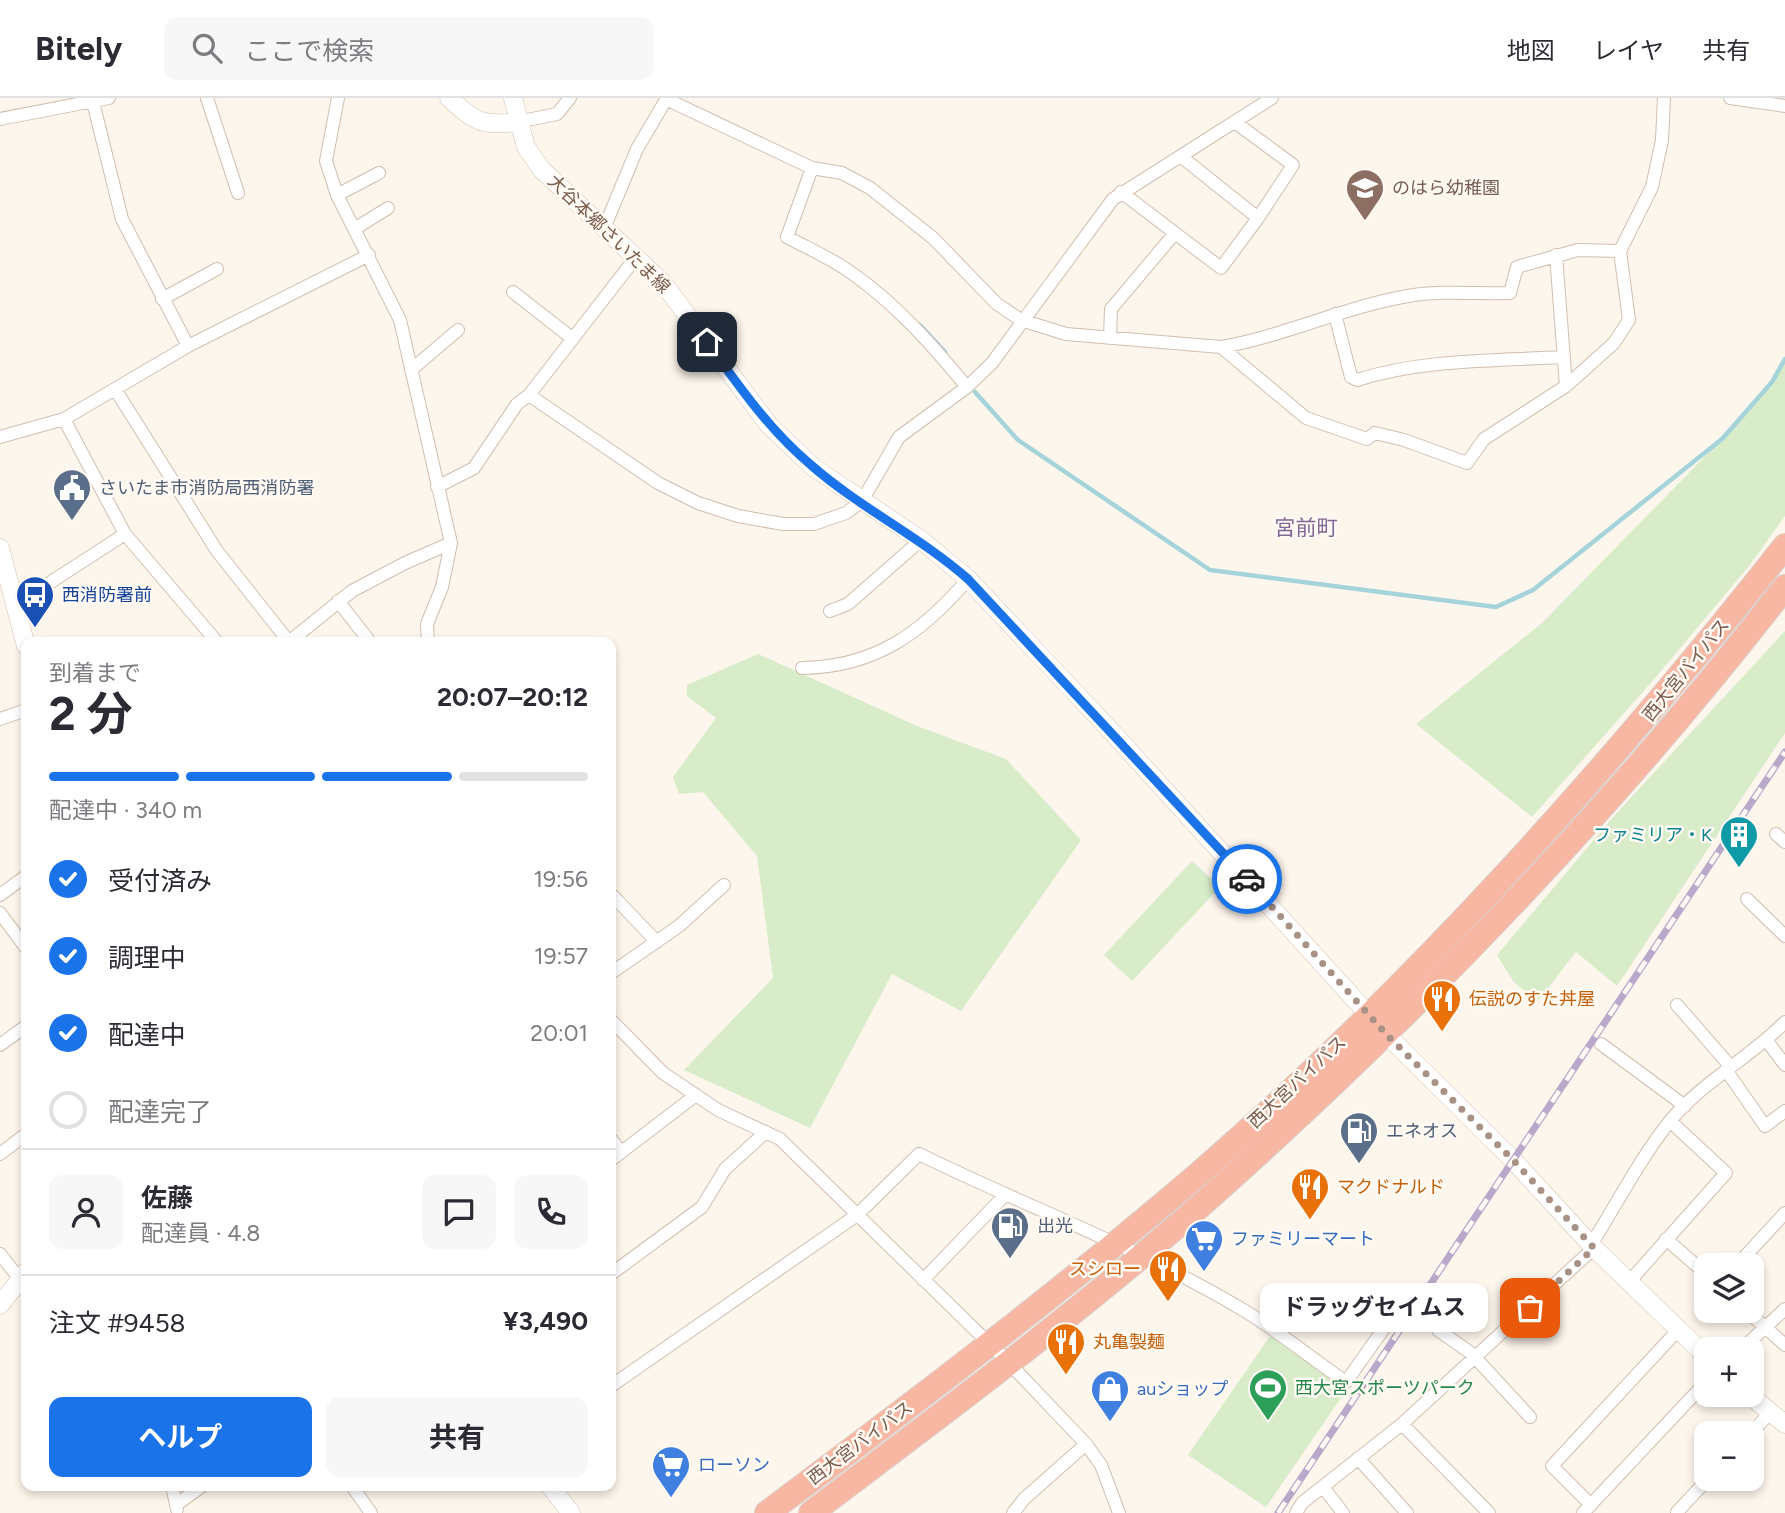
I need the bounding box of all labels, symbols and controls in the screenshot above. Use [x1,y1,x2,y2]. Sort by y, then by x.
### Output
search box [164,17,654,80]
text: Bitely [35,29,122,68]
icon: search [188,29,226,67]
text: ここで検索 [244,35,374,67]
text: 地図 [1507,36,1555,65]
text: レイヤ [1593,36,1664,65]
text: 共有 [1702,36,1750,65]
school or university icon: のはら幼稚園 [1344,167,1386,222]
street label: 大谷本郷さいたま線 [543,170,675,298]
place label: のはら幼稚園 [1392,177,1500,199]
pin [677,312,737,372]
icon: home [688,323,726,361]
public building icon: さいたま市消防局西消防署 [51,467,93,522]
place label: さいたま市消防局西消防署 [99,477,314,499]
district label: 宮前町 [1275,515,1338,540]
bus stop icon: 西消防署前 [14,574,56,629]
place label: 西消防署前 [62,584,152,606]
street label: 西大宮バイパス [1638,614,1734,726]
text: 到着まで [49,659,141,687]
text: 20:07–20:12 [437,681,588,713]
text: 2 分 [49,686,133,742]
text: 配達中 · 340 m [49,796,202,824]
building icon: ファミリア・K [1718,814,1760,869]
place label: ファミリア・K [1593,824,1712,846]
courier [1212,844,1282,914]
icon: check [49,860,87,898]
icon: car [1228,860,1266,898]
text: 受付済み [108,865,212,897]
text: 19:56 [533,865,588,893]
icon: check [49,937,87,975]
text: 調理中 [108,942,186,974]
text: 19:57 [534,942,588,970]
restaurant icon: 伝説のすた丼屋 [1421,978,1463,1033]
place label: 伝説のすた丼屋 [1469,988,1595,1010]
icon: check [49,1014,87,1052]
text: 配達中 [108,1019,186,1051]
text: 20:01 [530,1019,588,1047]
street label: 西大宮バイパス [1244,1031,1350,1133]
text: 配達完了 [108,1096,212,1128]
fuel station icon: エネオス [1338,1110,1380,1165]
place label: エネオス [1386,1120,1458,1142]
restaurant icon: マクドナルド [1289,1166,1331,1221]
button: person [49,1175,123,1249]
button: chat [422,1175,496,1249]
button: phone [514,1175,588,1249]
place label: マクドナルド [1337,1176,1445,1198]
text: 佐藤 [141,1182,193,1214]
fuel station icon: 出光 [989,1205,1031,1260]
place label: 出光 [1037,1215,1073,1237]
supermarket icon: ファミリーマート [1183,1218,1225,1273]
text: 配達員 · 4.8 [141,1219,260,1247]
place label: ファミリーマート [1231,1228,1375,1250]
restaurant icon: スシロー [1147,1248,1189,1303]
map controls [1694,1253,1764,1491]
button: layers [1694,1253,1764,1323]
place label: スシロー [1069,1258,1141,1280]
pin [1500,1278,1560,1338]
callout: ドラッグセイムス [1260,1284,1488,1332]
icon: bag [1511,1289,1549,1327]
text: ドラッグセイムス [1282,1293,1466,1321]
text: ¥3,490 [503,1305,588,1337]
text: 注文 #9458 [49,1307,186,1339]
restaurant icon: 丸亀製麺 [1045,1321,1087,1376]
place label: 丸亀製麺 [1093,1331,1165,1353]
button: + [1694,1337,1764,1407]
sports icon: 西大宮スポーツパーク [1247,1367,1289,1422]
shop icon: auショップ [1089,1368,1131,1423]
place label: 西大宮スポーツパーク [1295,1377,1475,1399]
place label: auショップ [1137,1378,1228,1400]
street label: 西大宮バイパス [803,1396,917,1490]
button: ヘルプ [49,1397,312,1477]
button: 共有 [326,1397,588,1477]
button: − [1694,1421,1764,1491]
supermarket icon: ローソン [650,1444,692,1499]
place label: ローソン [698,1454,770,1476]

